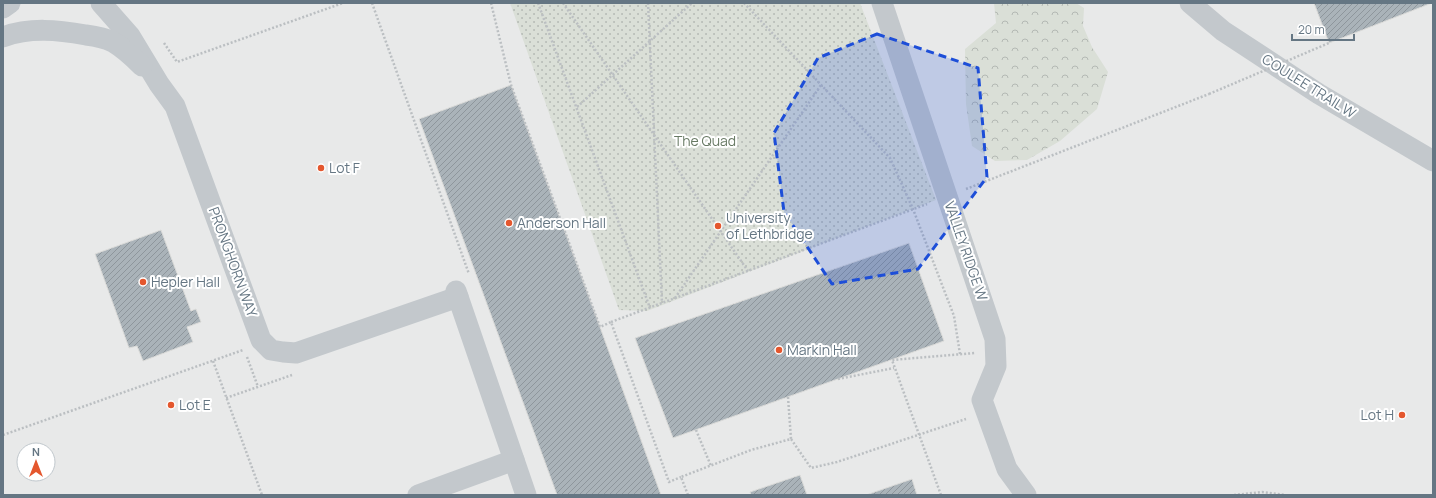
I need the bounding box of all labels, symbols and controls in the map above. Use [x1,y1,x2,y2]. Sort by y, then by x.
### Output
scale bar [1292,16,1354,42]
text: 20 m [1298,21,1325,38]
street label: COULEE TRAIL W [1259,49,1360,122]
park label: The Quad [674,131,736,150]
place label: Lot F [329,158,360,177]
marker: Lot F [316,163,326,173]
street label: VALLEY RIDGE W [941,199,992,303]
street label: PRONGHORN WAY [205,204,262,320]
place label: University of Lethbridge [726,208,813,243]
place label: Anderson Hall [517,213,606,232]
marker: Anderson Hall [504,218,514,228]
marker: University of Lethbridge [713,221,723,231]
place label: Hepler Hall [151,272,220,291]
marker: Hepler Hall [138,277,148,287]
place label: Markin Hall [787,340,857,359]
marker: Markin Hall [774,345,784,355]
place label: Lot E [179,395,211,414]
marker: Lot E [166,400,176,410]
place label: Lot H [1361,405,1394,424]
marker: Lot H [1397,410,1407,420]
north arrow [16,442,56,482]
text: N [32,444,40,459]

